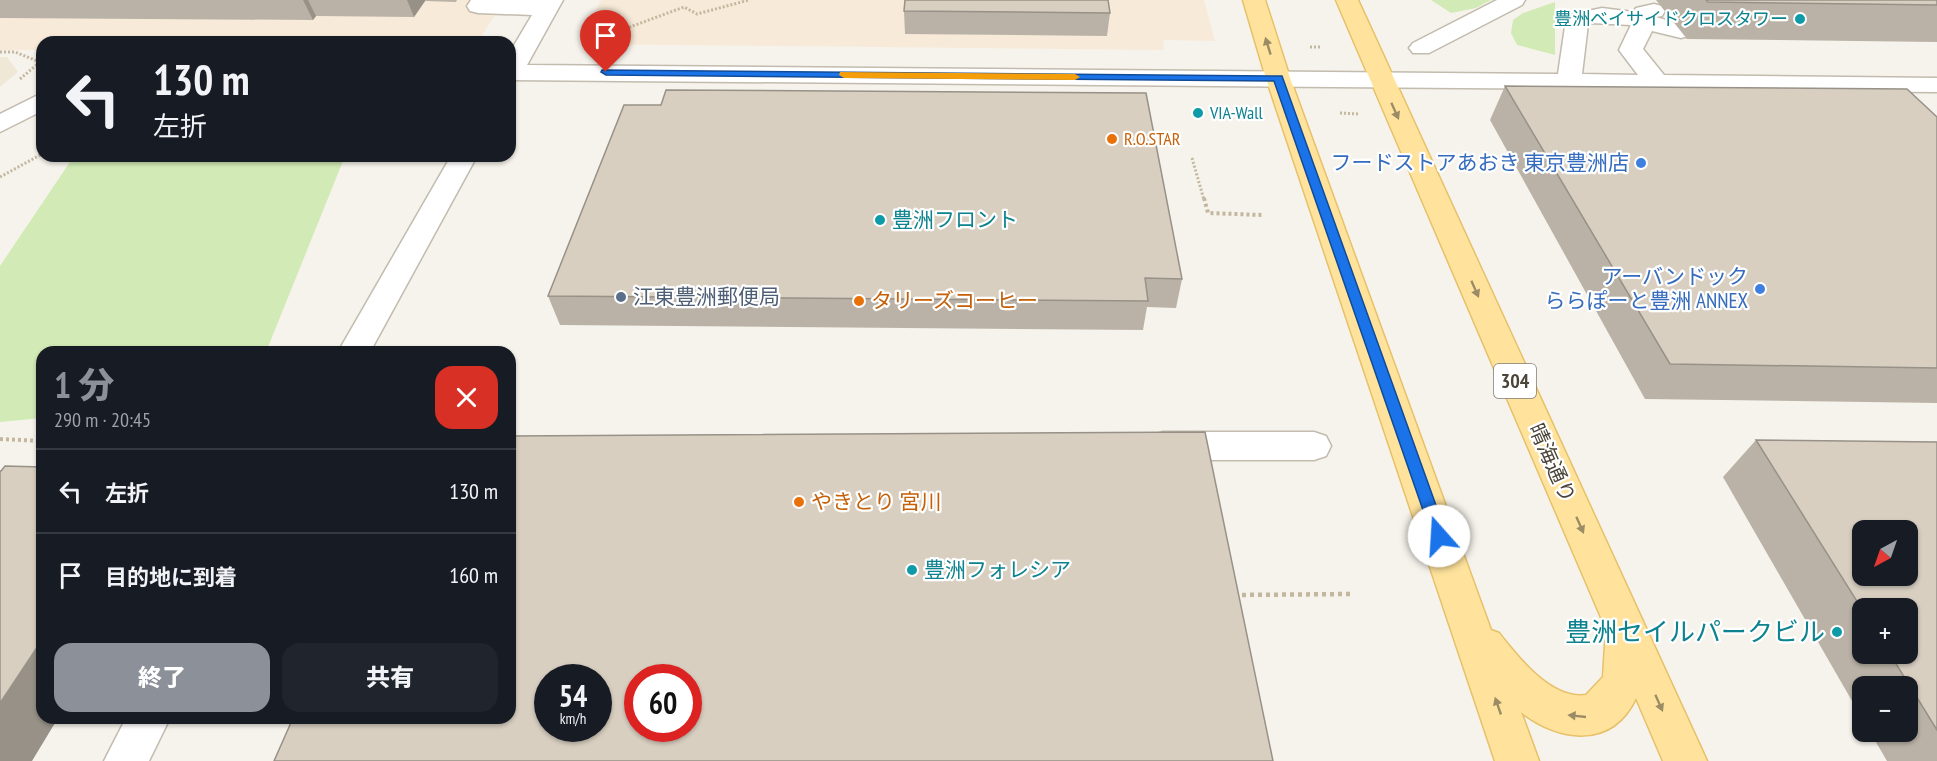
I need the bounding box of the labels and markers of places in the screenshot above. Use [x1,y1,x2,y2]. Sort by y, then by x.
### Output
place label: 豊洲ベイサイドクロスタワー [1554,7,1788,30]
pin [580,10,631,72]
marker: 豊洲ベイサイドクロスタワー [1793,12,1807,26]
place label: VIA-Wall [1209,101,1263,124]
marker: VIA-Wall [1191,106,1205,120]
place label: R.O.STAR [1124,127,1181,150]
marker: R.O.STAR [1105,132,1119,146]
place label: フードストアあおき 東京豊洲店 [1331,149,1629,176]
marker: フードストアあおき 東京豊洲店 [1634,156,1648,170]
place label: 豊洲フロント [892,206,1018,233]
marker: 豊洲フロント [873,213,887,227]
place label: アーバンドック ららぽーと豊洲 ANNEX [1545,263,1748,314]
marker: アーバンドック ららぽーと豊洲 ANNEX [1753,282,1767,296]
place label: 江東豊洲郵便局 [633,283,780,310]
place label: タリーズコーヒー [871,287,1038,314]
marker: 江東豊洲郵便局 [614,290,628,304]
marker: タリーズコーヒー [852,294,866,308]
place label: やきとり 宮川 [811,488,941,515]
marker: やきとり 宮川 [792,495,806,509]
place label: 豊洲フォレシア [924,556,1071,583]
marker: 豊洲フォレシア [905,563,919,577]
place label: 豊洲セイルパークビル [1565,615,1825,648]
marker: 豊洲セイルパークビル [1830,625,1844,639]

